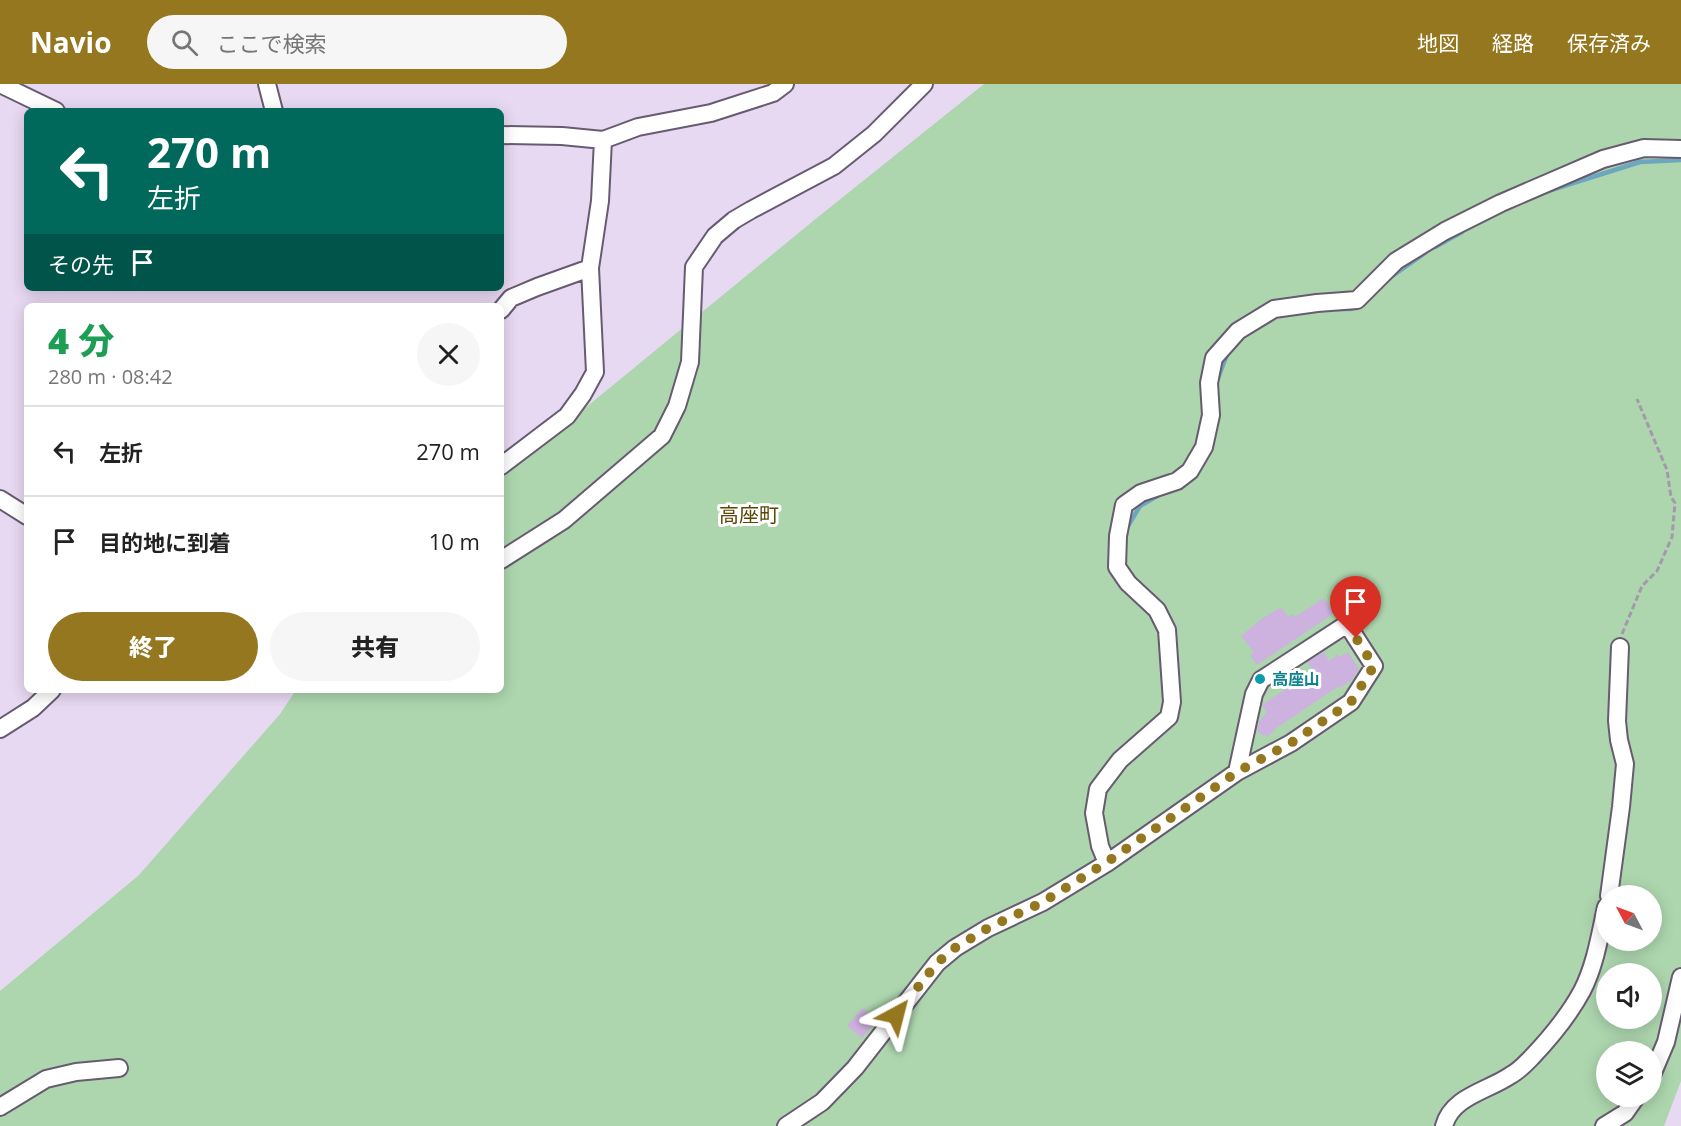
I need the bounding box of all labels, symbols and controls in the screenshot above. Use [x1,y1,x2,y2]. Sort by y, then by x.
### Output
search box [147,15,567,69]
text: Navio [30,23,111,61]
icon: search [168,26,201,59]
text: ここで検索 [216,28,327,58]
text: 地図 [1417,29,1459,57]
text: 経路 [1492,29,1534,57]
text: 保存済み [1567,29,1651,57]
text: 270 m [147,123,271,180]
icon: left [48,132,126,210]
text: 左折 [147,179,201,216]
icon: arrive [126,246,159,279]
text: その先 [48,249,114,279]
text: 4 分 [48,316,114,365]
button: close [417,323,480,386]
text: 280 m · 08:42 [48,363,173,390]
icon: left [48,435,81,468]
text: 270 m [416,436,480,466]
text: 左折 [99,437,143,467]
district label: 高座町 [719,501,779,528]
icon: arrive [48,525,81,558]
text: 10 m [429,526,480,556]
text: 目的地に到着 [99,527,231,557]
pin [1330,576,1381,638]
icon: arrive [1339,585,1372,618]
button: 終了 [48,612,258,681]
button: 共有 [270,612,480,681]
place label: 高座山 [1272,668,1320,690]
marker: 高座山 [1253,672,1267,686]
north arrow [1596,885,1662,951]
map controls [1596,885,1662,1107]
button: sound [1596,963,1662,1029]
position arrow [864,983,928,1047]
button: layers [1596,1041,1662,1107]

